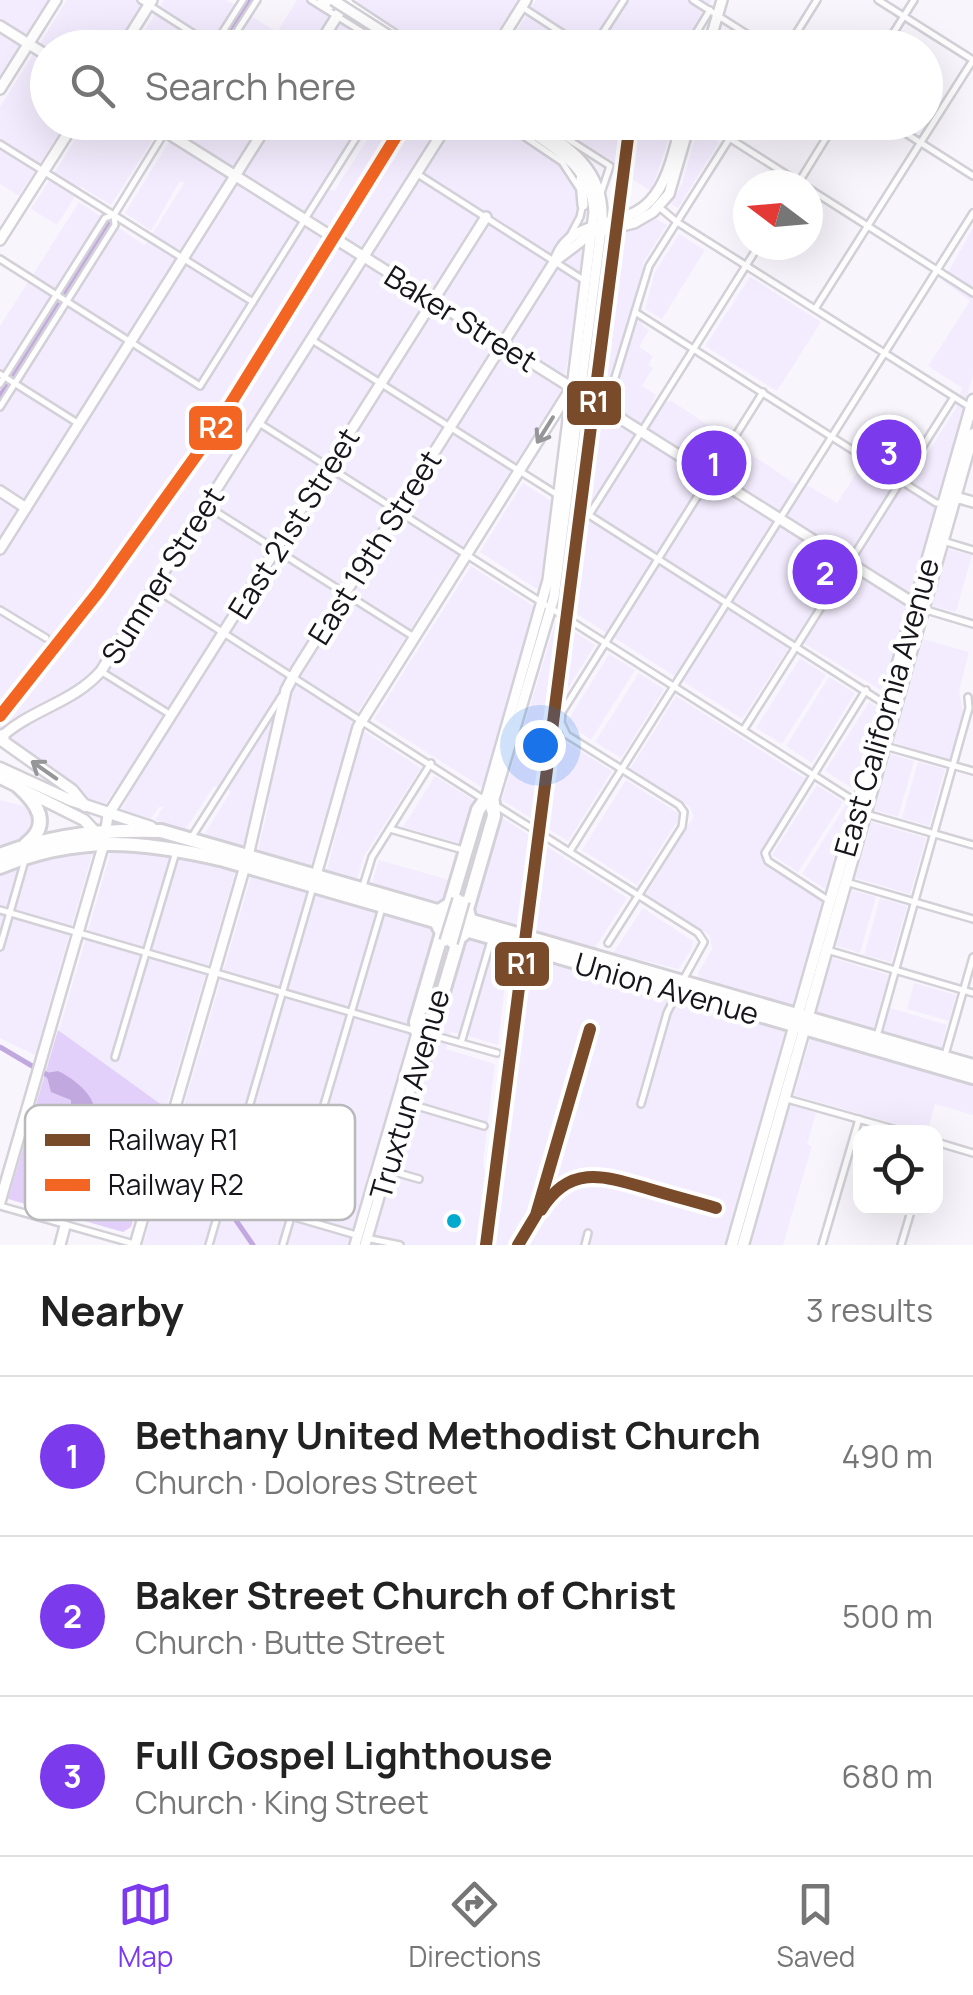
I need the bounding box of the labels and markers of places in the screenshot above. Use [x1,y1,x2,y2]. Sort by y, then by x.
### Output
pin: 3 [856,414,922,490]
pin: 1 [682,426,746,500]
pin: 2 [792,534,858,610]
unlabelled marker [444,1211,464,1231]

